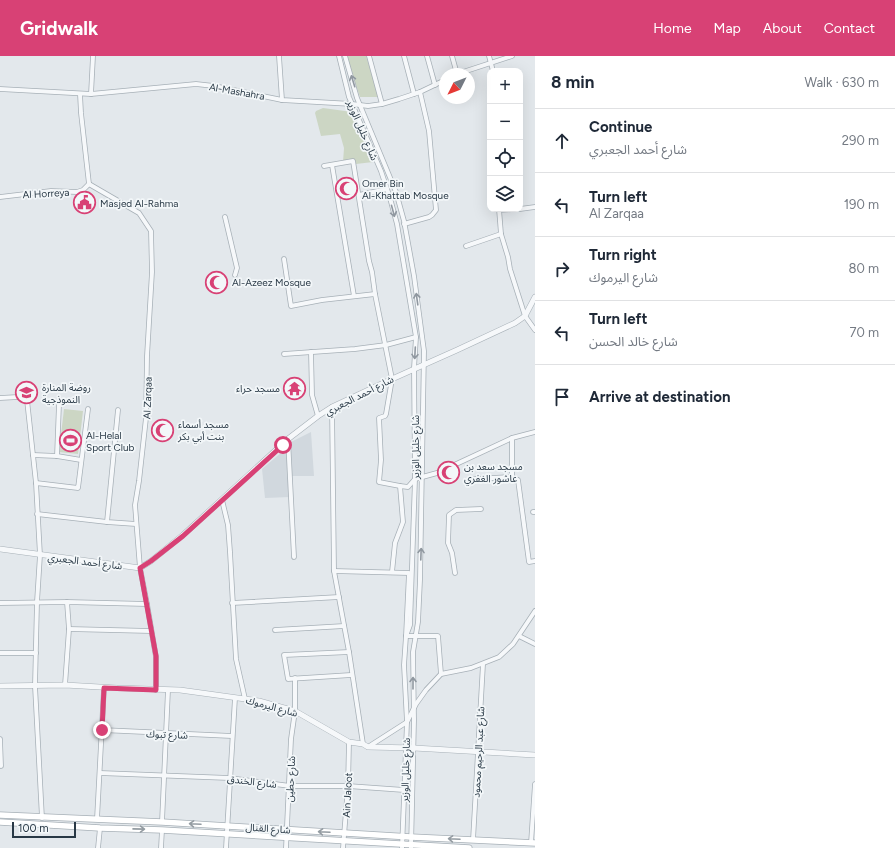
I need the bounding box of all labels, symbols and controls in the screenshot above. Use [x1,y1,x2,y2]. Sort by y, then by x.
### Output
text: Gridwalk [20,17,98,40]
text: Home [653,20,692,37]
text: Map [714,20,741,37]
text: About [763,20,802,37]
text: Contact [824,20,875,37]
north arrow [439,68,475,104]
map controls [487,68,523,212]
button: + [487,68,523,104]
text: 8 min [551,72,594,92]
one-way arrow [349,75,356,88]
text: Walk · 630 m [804,75,879,90]
street label: Al-Mashahra [208,80,266,103]
street label: شارع خليل الوزير [343,97,381,163]
button: − [487,104,523,140]
text: Continue [589,118,652,136]
icon: ahead [551,130,573,152]
text: 290 m [842,133,879,148]
button: locate [487,140,523,176]
text: شارع أحمد الجعبري [589,142,687,157]
mosque icon: Omer Bin Al-Khattab Mosque [334,176,360,202]
button: layers [487,176,523,212]
place label: Omer Bin Al-Khattab Mosque [362,177,449,202]
street label: Al Horreya [22,186,70,201]
text: Turn left [589,188,647,206]
public building icon: Masjed Al-Rahma [72,190,98,216]
icon: left [551,194,573,216]
place label: Masjed Al-Rahma [100,197,178,210]
text: 190 m [844,197,879,212]
one-way arrow [390,204,398,217]
text: Al Zarqaa [589,206,644,221]
text: Turn right [589,246,657,264]
icon: right [551,258,573,280]
text: 80 m [848,261,879,276]
mosque icon: Al-Azeez Mosque [203,269,229,295]
text: شارع اليرموك [589,270,658,285]
place label: Al-Azeez Mosque [232,276,311,289]
one-way arrow [413,293,421,306]
text: Turn left [589,310,647,328]
icon: left [551,322,573,344]
text: 70 m [849,325,879,340]
text: شارع خالد الحسن [589,334,678,349]
one-way arrow [411,346,419,359]
street label: شارع أحمد الجعبري [323,372,396,420]
temple icon: مسجد حراء [282,375,308,401]
street label: Al Zarqaa [140,377,155,419]
school or university icon: روضة المنارة النموذجية [14,380,40,406]
place label: روضة المنارة النموذجية [42,381,91,406]
place label: مسجد حراء [236,382,280,395]
icon: arrive [551,386,573,408]
text: Arrive at destination [589,388,730,406]
street label: شارع خليل الوزير [409,415,423,480]
mosque icon: مسجد أسماء بنت أبي بكر [149,417,175,443]
place label: مسجد أسماء بنت أبي بكر [177,418,229,444]
sports icon: Al-Helal Sport Club [57,428,83,454]
place label: Al-Helal Sport Club [86,429,134,454]
route start [274,436,292,454]
mosque icon: مسجد سعد بن عاشور الغفري [435,459,461,485]
place label: مسجد سعد بن عاشور الغفري [464,460,523,486]
one-way arrow [417,548,424,561]
street label: شارع أحمد الجعبري [47,550,123,574]
one-way arrow [410,677,417,690]
street label: شارع اليرموك [244,693,299,721]
street label: شارع عبد الرحيم محمود [470,706,488,798]
route end [93,721,111,739]
street label: شارع تبوك [146,727,188,743]
street label: شارع خليل الوزير [398,737,414,803]
street label: شارع حطين [283,756,299,802]
street label: شارع الخندق [226,772,278,792]
street label: Ain Jaloot [340,772,355,818]
scale bar [12,820,76,839]
one-way arrow [189,820,202,827]
street label: شارع القنال [245,820,291,838]
text: 100 m [18,822,49,835]
one-way arrow [132,825,145,833]
one-way arrow [318,828,331,836]
one-way arrow [448,836,461,843]

